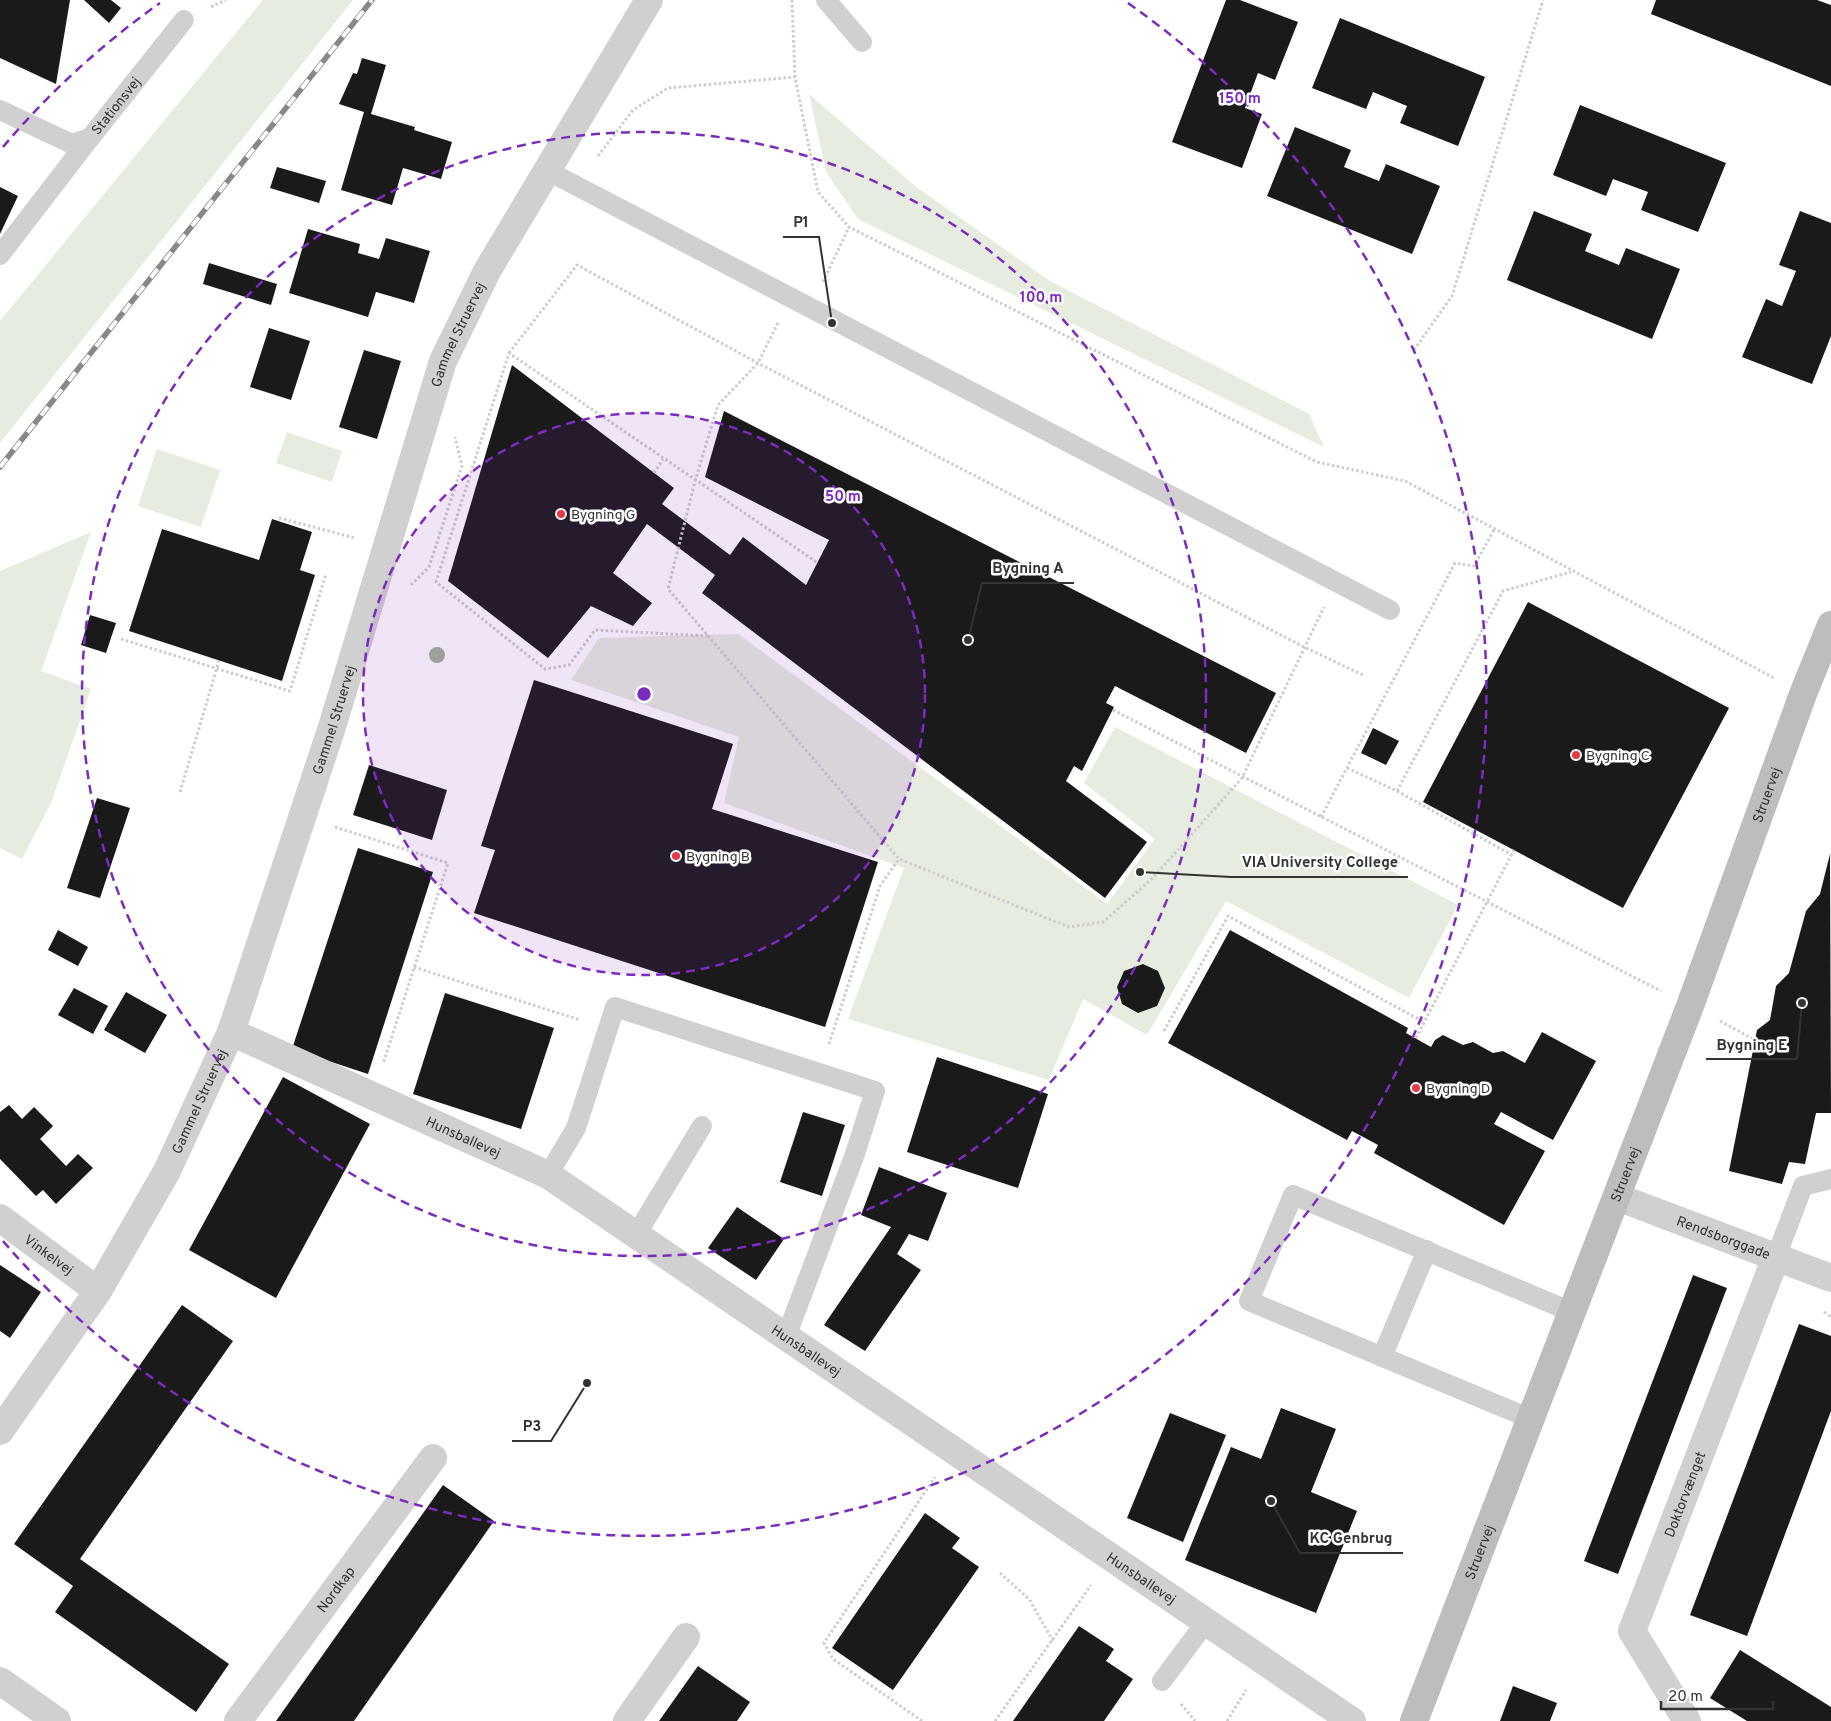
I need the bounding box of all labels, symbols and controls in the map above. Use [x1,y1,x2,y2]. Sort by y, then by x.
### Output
street label: Stationsvej [89,74,145,139]
text: 150 m [1219,90,1261,109]
callout: P1 [783,207,819,237]
text: P1 [793,214,809,233]
street label: Gammel Struervej [429,280,490,390]
text: 100 m [1020,289,1062,308]
text: 50 m [825,488,861,507]
place label: Bygning G [571,507,635,524]
marker: Bygning G [555,508,567,520]
callout: Bygning A [982,553,1074,583]
text: Bygning A [992,560,1064,579]
street label: Gammel Struervej [310,664,360,777]
centre of rings [635,685,653,703]
place label: Bygning C [1586,748,1650,765]
marker: Bygning C [1570,749,1582,761]
street label: Struervej [1750,765,1786,825]
callout: VIA University College [1231,847,1408,877]
place label: Bygning B [686,849,750,866]
marker: Bygning B [670,850,682,862]
text: VIA University College [1242,854,1398,873]
callout: Bygning E [1706,1029,1797,1059]
text: Bygning E [1717,1037,1787,1056]
street label: Gammel Struervej [169,1047,232,1157]
place label: Bygning D [1426,1081,1490,1098]
marker: Bygning D [1410,1082,1422,1094]
street label: Hunsballevej [423,1114,503,1163]
street label: Struervej [1608,1145,1645,1205]
street label: Rendsborggade [1674,1213,1772,1264]
street label: Vinkelvej [20,1232,76,1279]
street label: Hunsballevej [767,1322,844,1381]
callout: P3 [512,1411,551,1441]
text: P3 [523,1418,541,1437]
street label: Doktorvænget [1662,1449,1710,1540]
callout: KC Genbrug [1300,1523,1403,1553]
street label: Struervej [1462,1523,1499,1583]
text: KC Genbrug [1309,1530,1393,1549]
street label: Hunsballevej [1102,1550,1179,1609]
street label: Nordkap [314,1564,360,1617]
scale bar [1661,1678,1774,1710]
text: 20 m [1668,1688,1703,1707]

